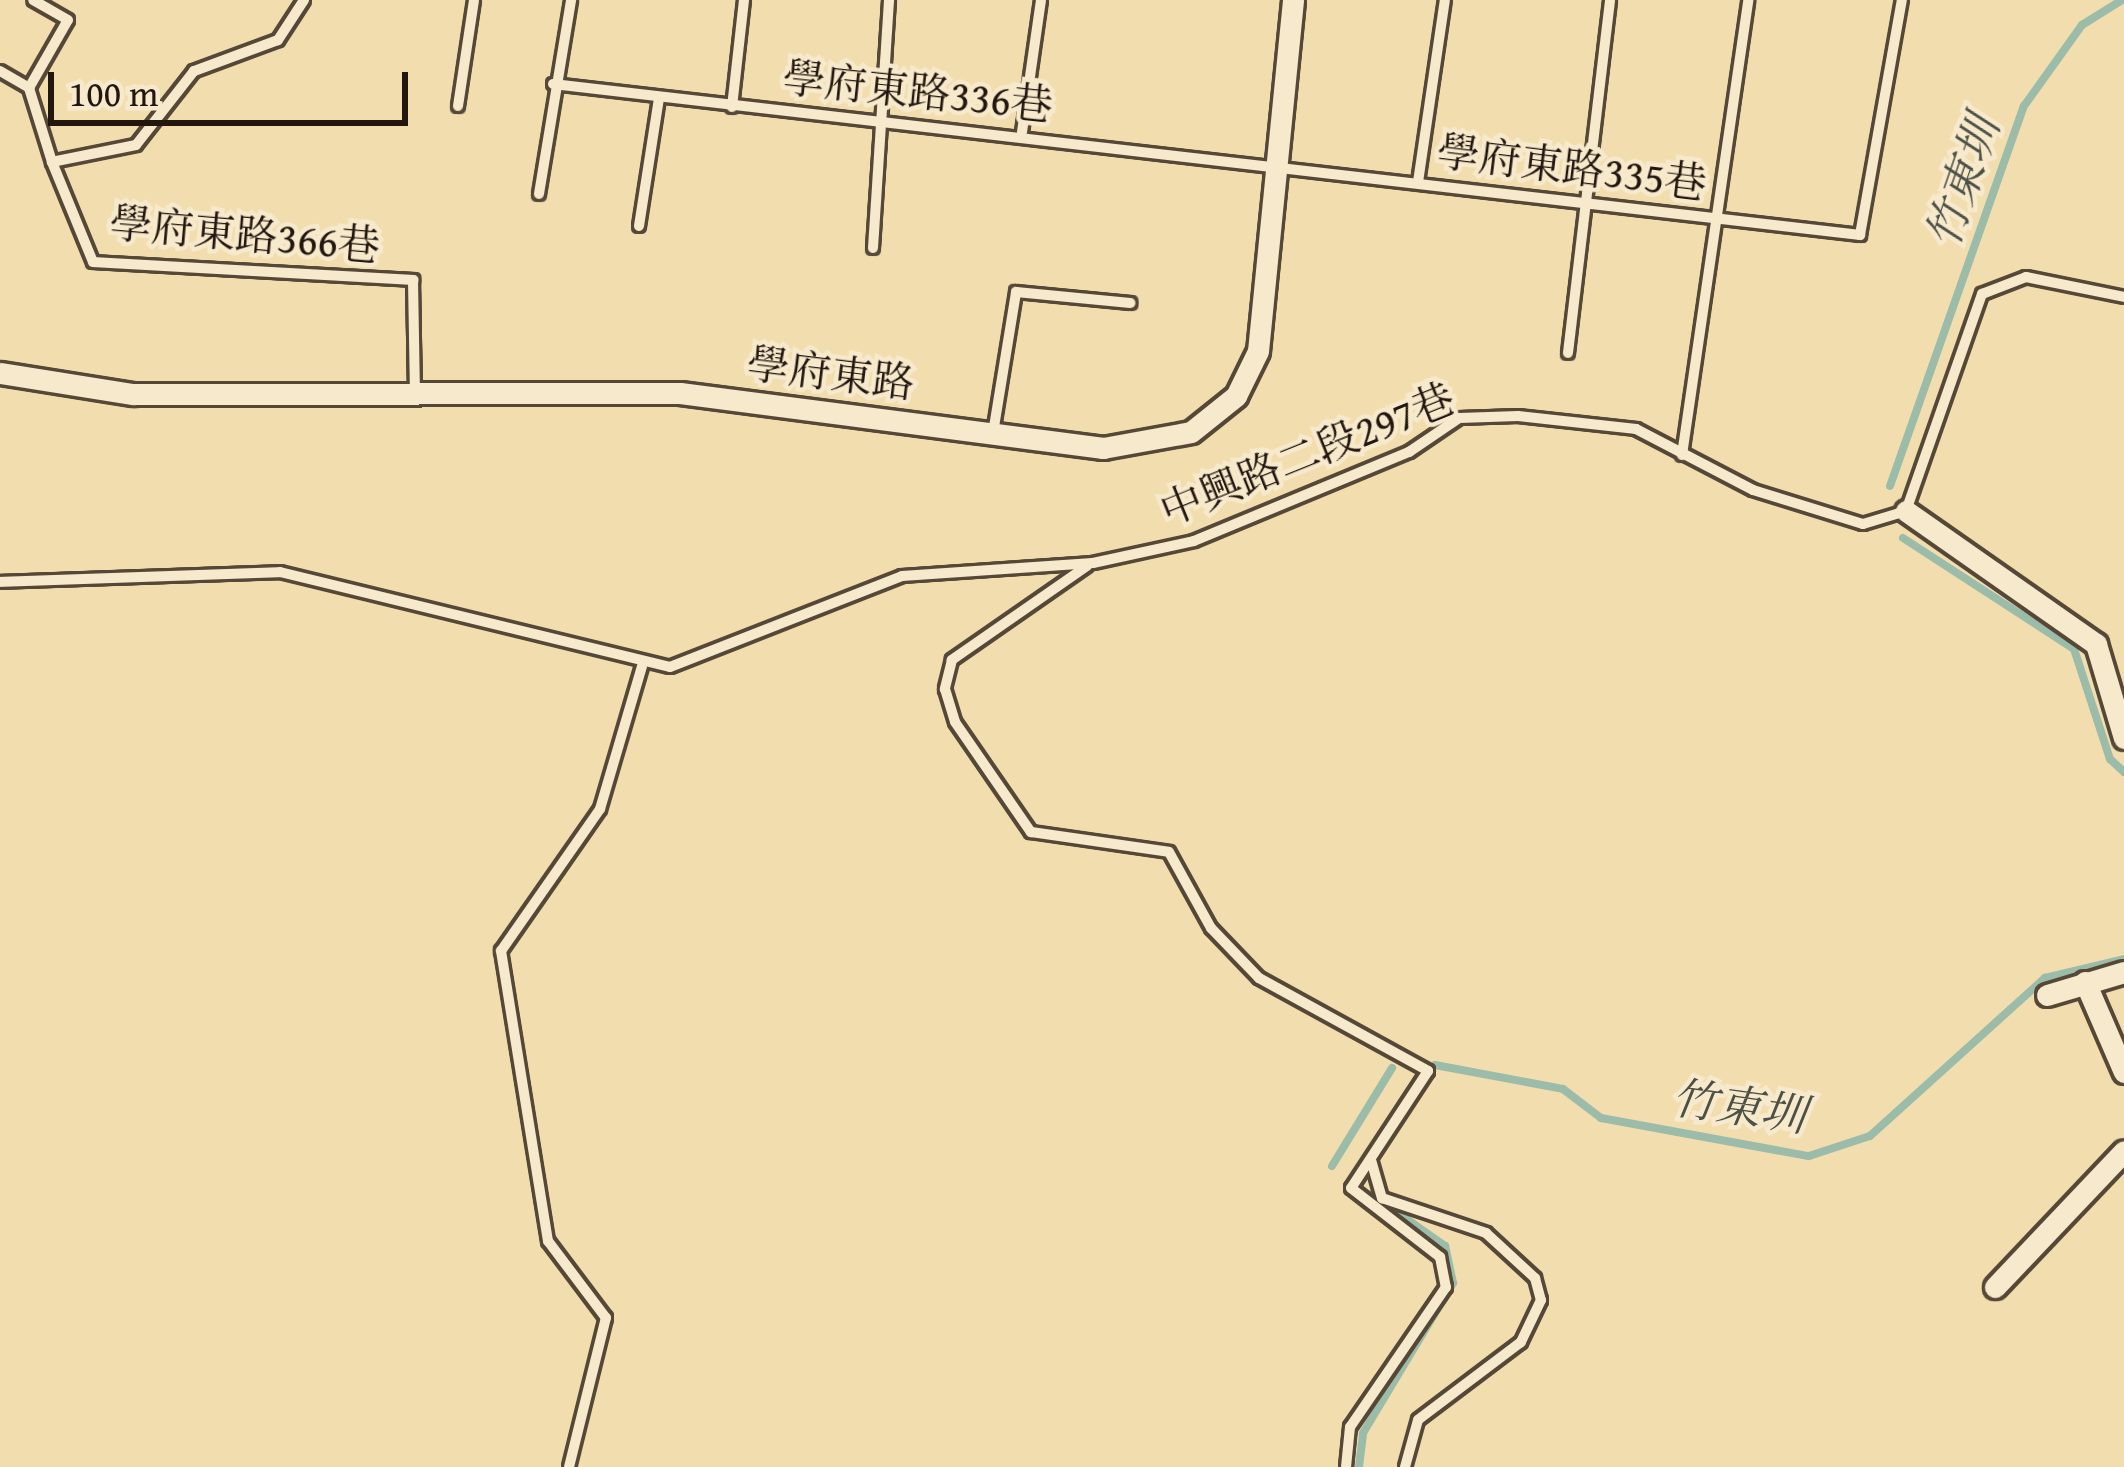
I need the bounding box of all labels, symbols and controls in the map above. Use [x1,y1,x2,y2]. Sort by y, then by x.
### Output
scale bar [54,48,414,122]
street label: 學府東路336巷 [781,52,1055,130]
text: 100 m [69,66,158,119]
water label: 竹東圳 [1914,109,2010,255]
street label: 學府東路335巷 [1435,125,1709,209]
street label: 學府東路366巷 [108,197,382,271]
street label: 學府東路 [745,338,917,408]
street label: 中興路二段297巷 [1153,372,1461,536]
water label: 竹東圳 [1668,1070,1810,1142]

